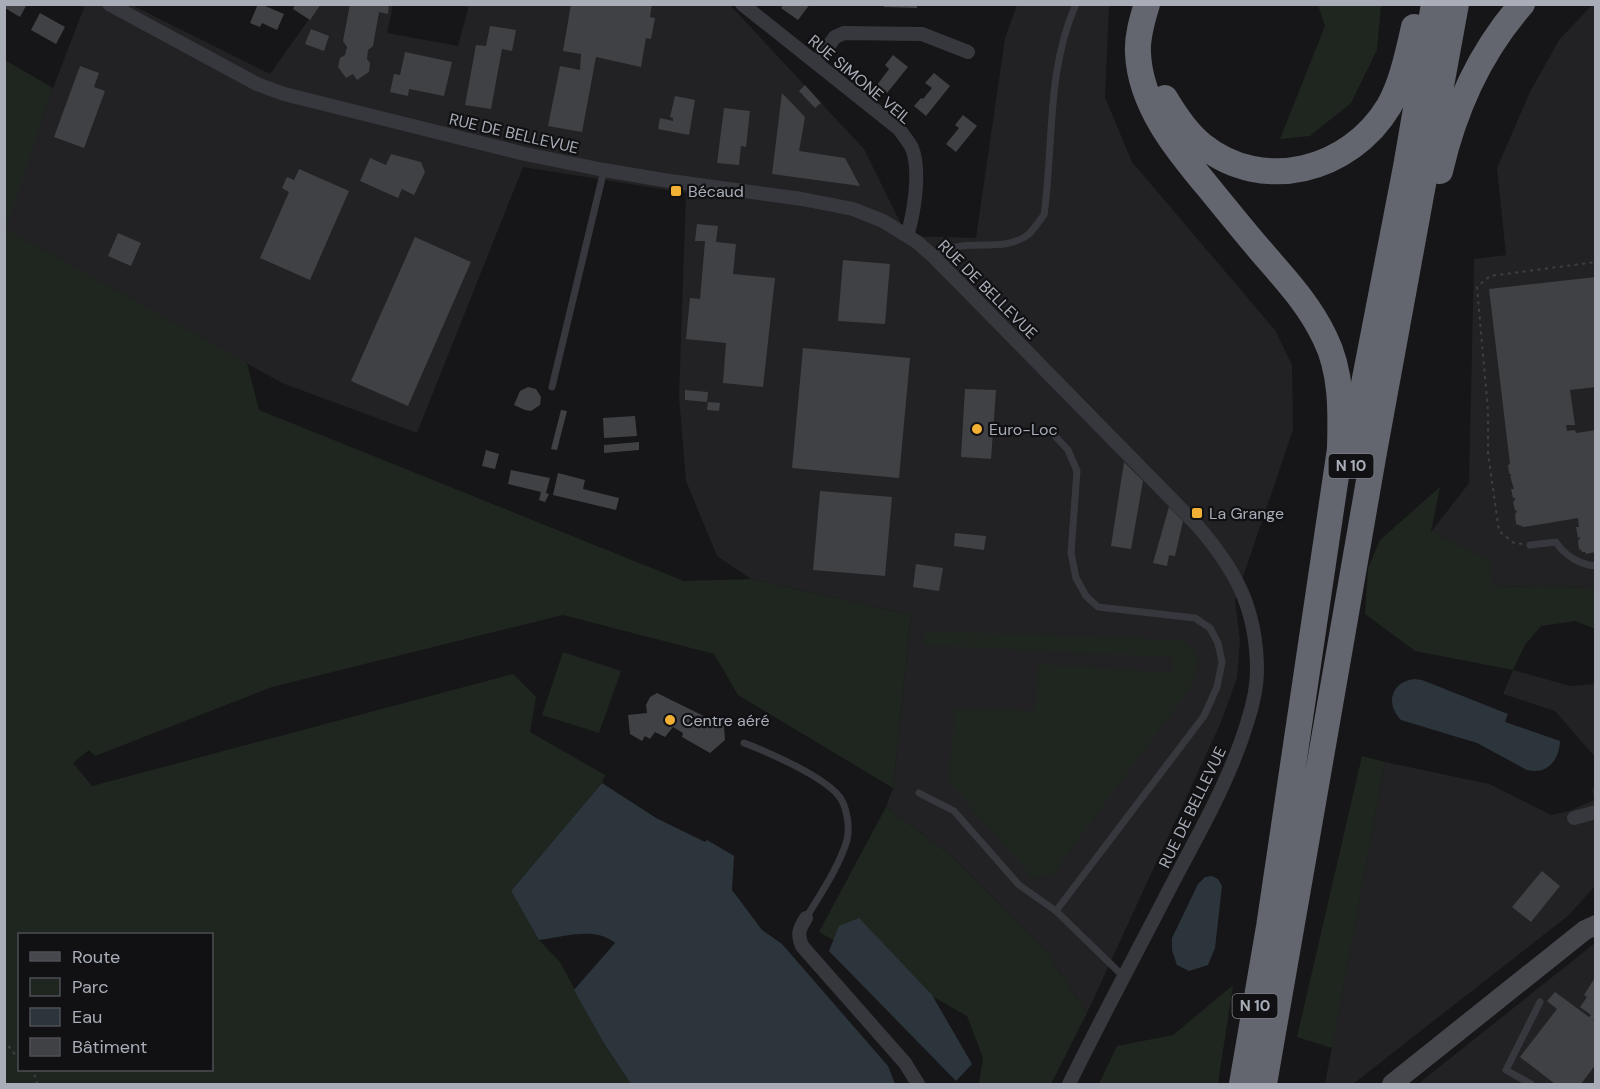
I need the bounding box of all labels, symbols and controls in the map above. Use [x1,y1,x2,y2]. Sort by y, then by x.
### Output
street label: RUE SIMONE VEIL [804,30,916,129]
street label: RUE DE BELLEVUE [447,108,581,159]
place label: Bécaud [688,181,744,202]
marker: Bécaud [669,184,683,198]
street label: RUE DE BELLEVUE [933,235,1042,344]
place label: Euro-Loc [989,419,1058,440]
marker: Euro-Loc [970,422,984,436]
road number: N 10 [1328,454,1374,478]
place label: La Grange [1209,503,1284,524]
marker: La Grange [1190,506,1204,520]
place label: Centre aéré [682,710,769,731]
marker: Centre aéré [663,713,677,727]
street label: RUE DE BELLEVUE [1154,743,1231,871]
legend [18,933,213,1071]
text: Route [72,945,120,969]
text: Parc [72,975,108,999]
road number: N 10 [1232,994,1278,1018]
text: Eau [72,1005,102,1029]
text: Bâtiment [72,1035,147,1059]

